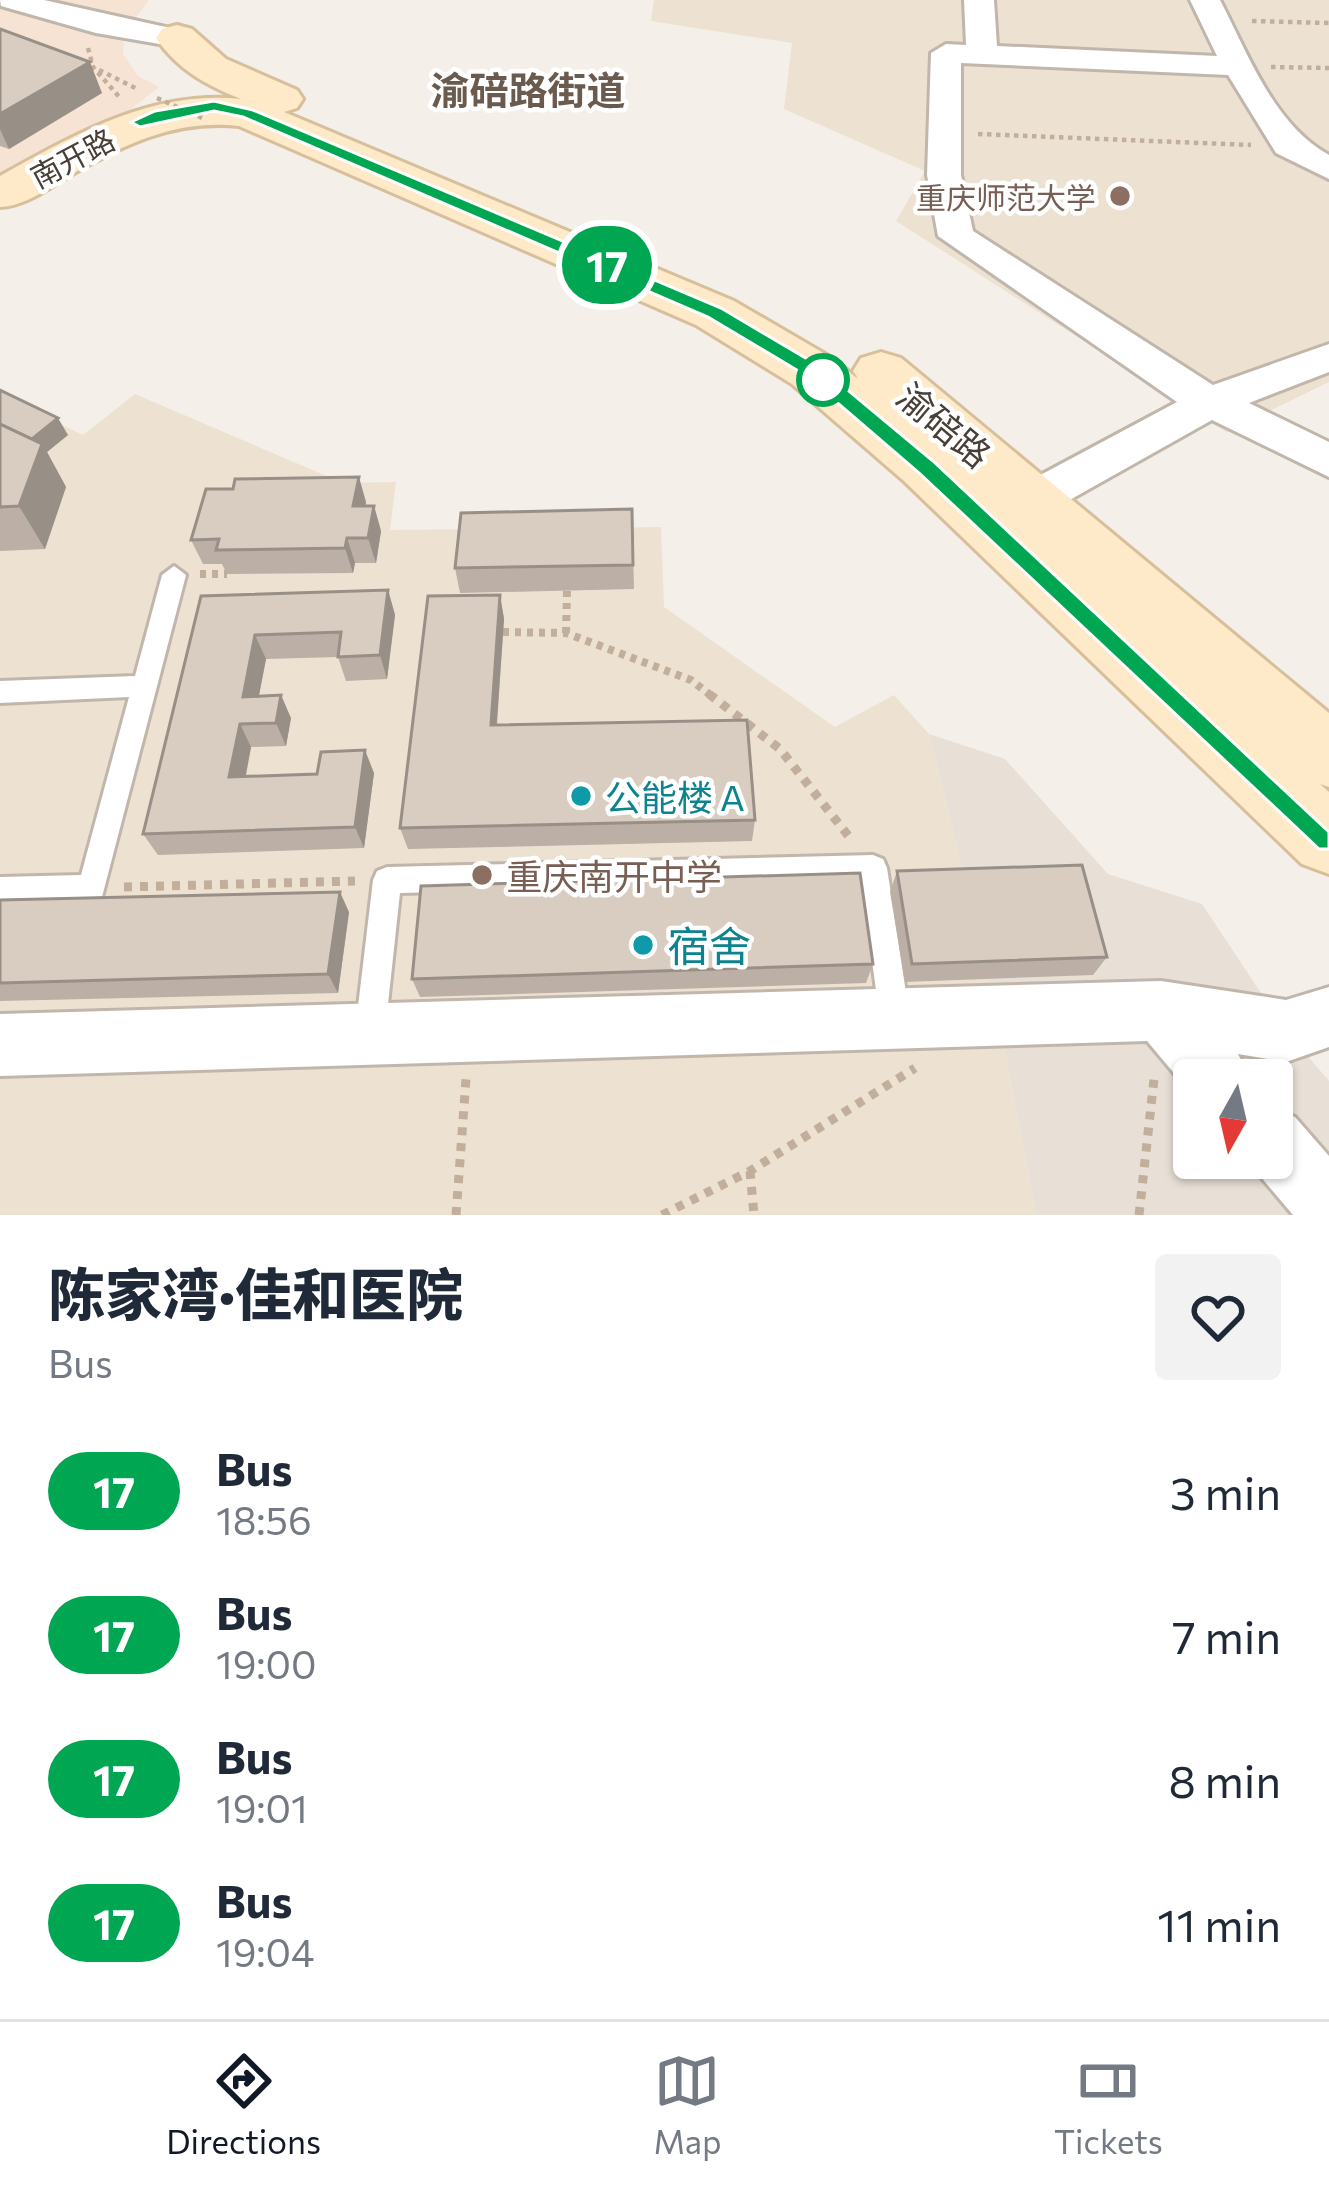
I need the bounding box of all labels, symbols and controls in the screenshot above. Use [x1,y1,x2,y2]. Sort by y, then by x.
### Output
district label: 渝碚路街道 [430,65,626,113]
street label: 南开路 [24,120,120,194]
place label: 重庆师范大学 [916,178,1096,215]
marker: 重庆师范大学 [1107,183,1133,209]
line badge: 17 [553,226,661,304]
text: 17 [586,239,628,291]
unlabelled marker [798,355,848,405]
street label: 渝碚路 [889,372,1001,476]
place label: 公能楼 A [605,774,745,818]
marker: 公能楼 A [568,783,594,809]
place label: 重庆南开中学 [506,853,722,897]
marker: 重庆南开中学 [469,862,495,888]
place label: 宿舍 [667,919,751,971]
marker: 宿舍 [630,932,656,958]
north arrow [1173,1059,1293,1179]
map controls [1173,1059,1293,1179]
button: heart [1155,1254,1281,1380]
text: 陈家湾·佳和医院 [48,1258,463,1328]
text: Bus [48,1338,113,1386]
text: Bus [216,1440,292,1495]
text: 3 min [1170,1464,1281,1519]
text: 17 [93,1465,135,1517]
text: 18:56 [216,1495,312,1543]
text: Bus [216,1584,292,1639]
text: 7 min [1172,1608,1281,1663]
text: 17 [93,1609,135,1661]
text: 19:00 [216,1639,316,1687]
text: Bus [216,1728,292,1783]
text: 8 min [1168,1752,1281,1807]
text: 17 [93,1753,135,1805]
text: 19:01 [216,1783,308,1831]
text: Bus [216,1872,292,1927]
text: 11 min [1157,1896,1281,1951]
text: 17 [93,1897,135,1949]
text: 19:04 [216,1927,314,1975]
tab: Directions [166,2048,321,2161]
tab: Map [653,2048,722,2161]
tab: Tickets [1054,2048,1163,2161]

